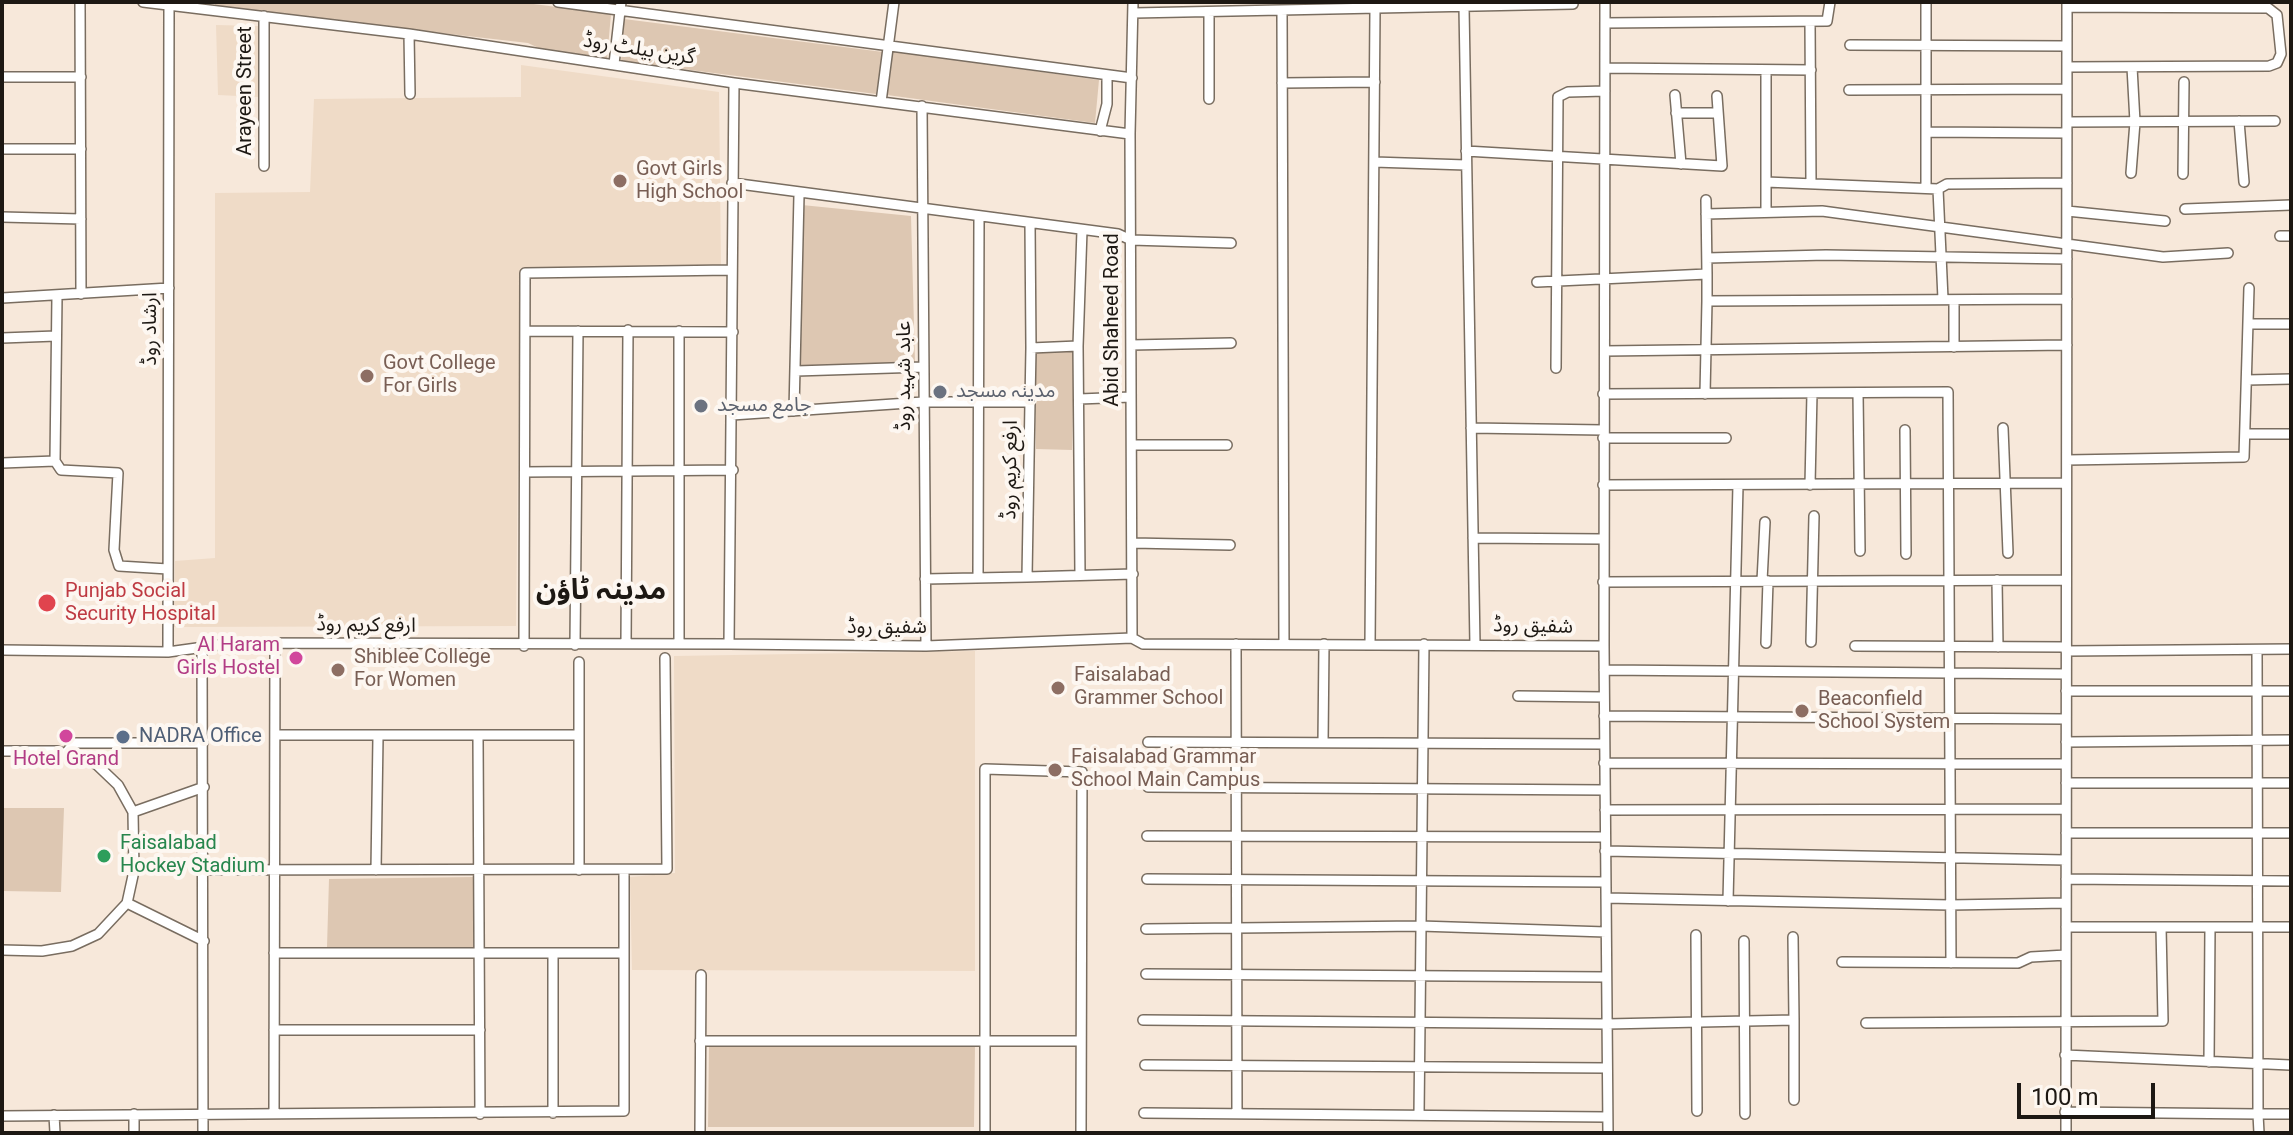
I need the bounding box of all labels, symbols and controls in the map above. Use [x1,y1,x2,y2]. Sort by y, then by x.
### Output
street label: Arayeen Street [234,26,258,156]
street label: گرین بیلٹ روڈ [582,29,696,71]
place label: Govt Girls High School [636,158,743,205]
marker: Govt Girls High School [611,172,629,190]
street label: Abid Shaheed Road [1101,233,1125,407]
street label: ارشاد روڈ [139,292,163,366]
street label: عابد شہید روڈ [893,321,917,431]
place label: Govt College For Girls [383,352,496,399]
marker: Govt College For Girls [358,367,376,385]
place label: مدینہ مسجد [956,380,1055,404]
marker: مدینہ مسجد [931,383,949,401]
place label: جامع مسجد [717,394,812,418]
marker: جامع مسجد [692,397,710,415]
street label: ارفع کریم روڈ [998,420,1024,520]
district label: مدینہ ٹاؤن [536,575,666,609]
place label: Punjab Social Security Hospital [65,580,216,627]
marker: Punjab Social Security Hospital [36,592,58,614]
street label: ارفع کریم روڈ [316,613,416,639]
street label: شفیق روڈ [1493,614,1573,640]
street label: شفیق روڈ [847,616,927,640]
place label: Al Haram Girls Hostel [177,634,280,681]
place label: Shiblee College For Women [354,646,491,693]
marker: Al Haram Girls Hostel [287,649,305,667]
marker: Shiblee College For Women [329,661,347,679]
place label: Faisalabad Grammer School [1074,664,1223,711]
marker: Faisalabad Grammer School [1049,679,1067,697]
place label: Beaconfield School System [1818,688,1950,735]
marker: Beaconfield School System [1793,702,1811,720]
place label: NADRA Office [139,725,262,749]
marker: Hotel Grand [57,727,75,745]
marker: NADRA Office [114,728,132,746]
place label: Faisalabad Grammar School Main Campus [1071,746,1260,793]
place label: Hotel Grand [13,748,119,772]
marker: Faisalabad Grammar School Main Campus [1046,761,1064,779]
place label: Faisalabad Hockey Stadium [120,832,265,879]
marker: Faisalabad Hockey Stadium [95,847,113,865]
scale bar [2021,1067,2159,1117]
text: 100 m [2031,1083,2098,1111]

